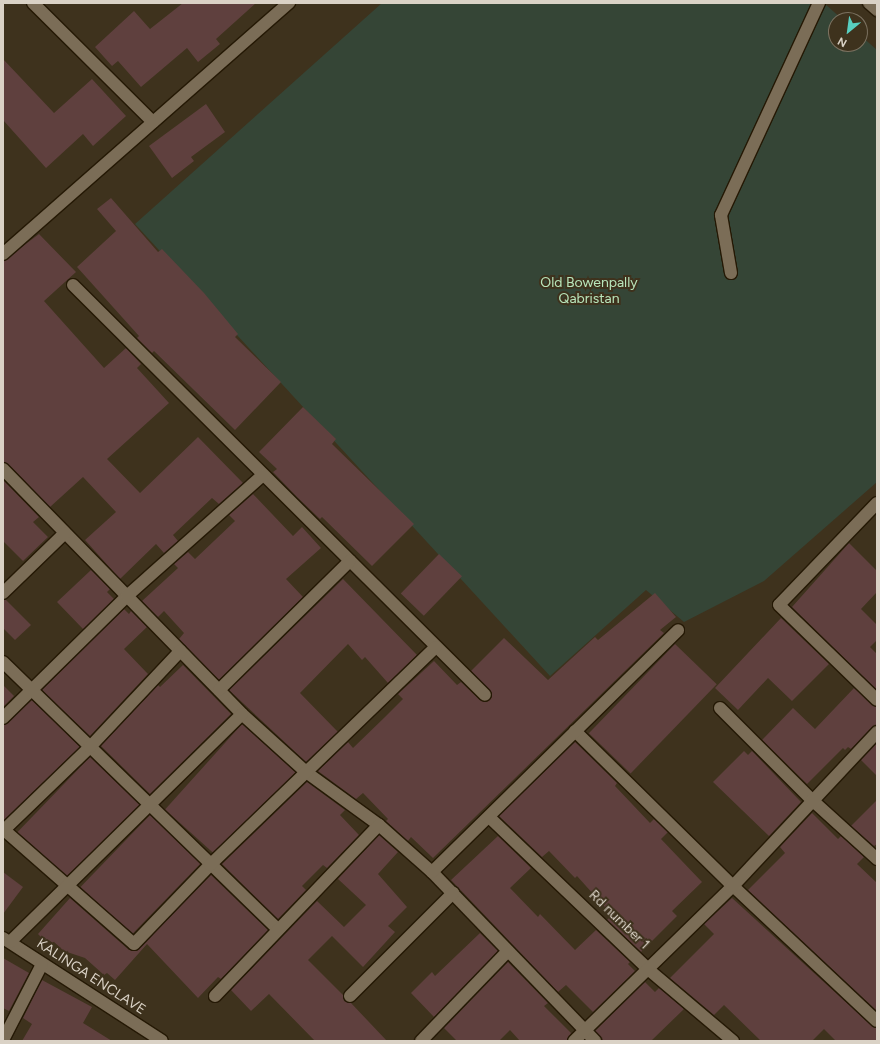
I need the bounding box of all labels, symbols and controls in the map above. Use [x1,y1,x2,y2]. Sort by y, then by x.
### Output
north arrow [828,12,868,52]
text: N [836,34,849,50]
park label: Old Bowenpally Qabristan [540,275,638,308]
street label: Rd number 1 [585,887,653,953]
street label: KALINGA ENCLAVE [33,935,149,1019]

